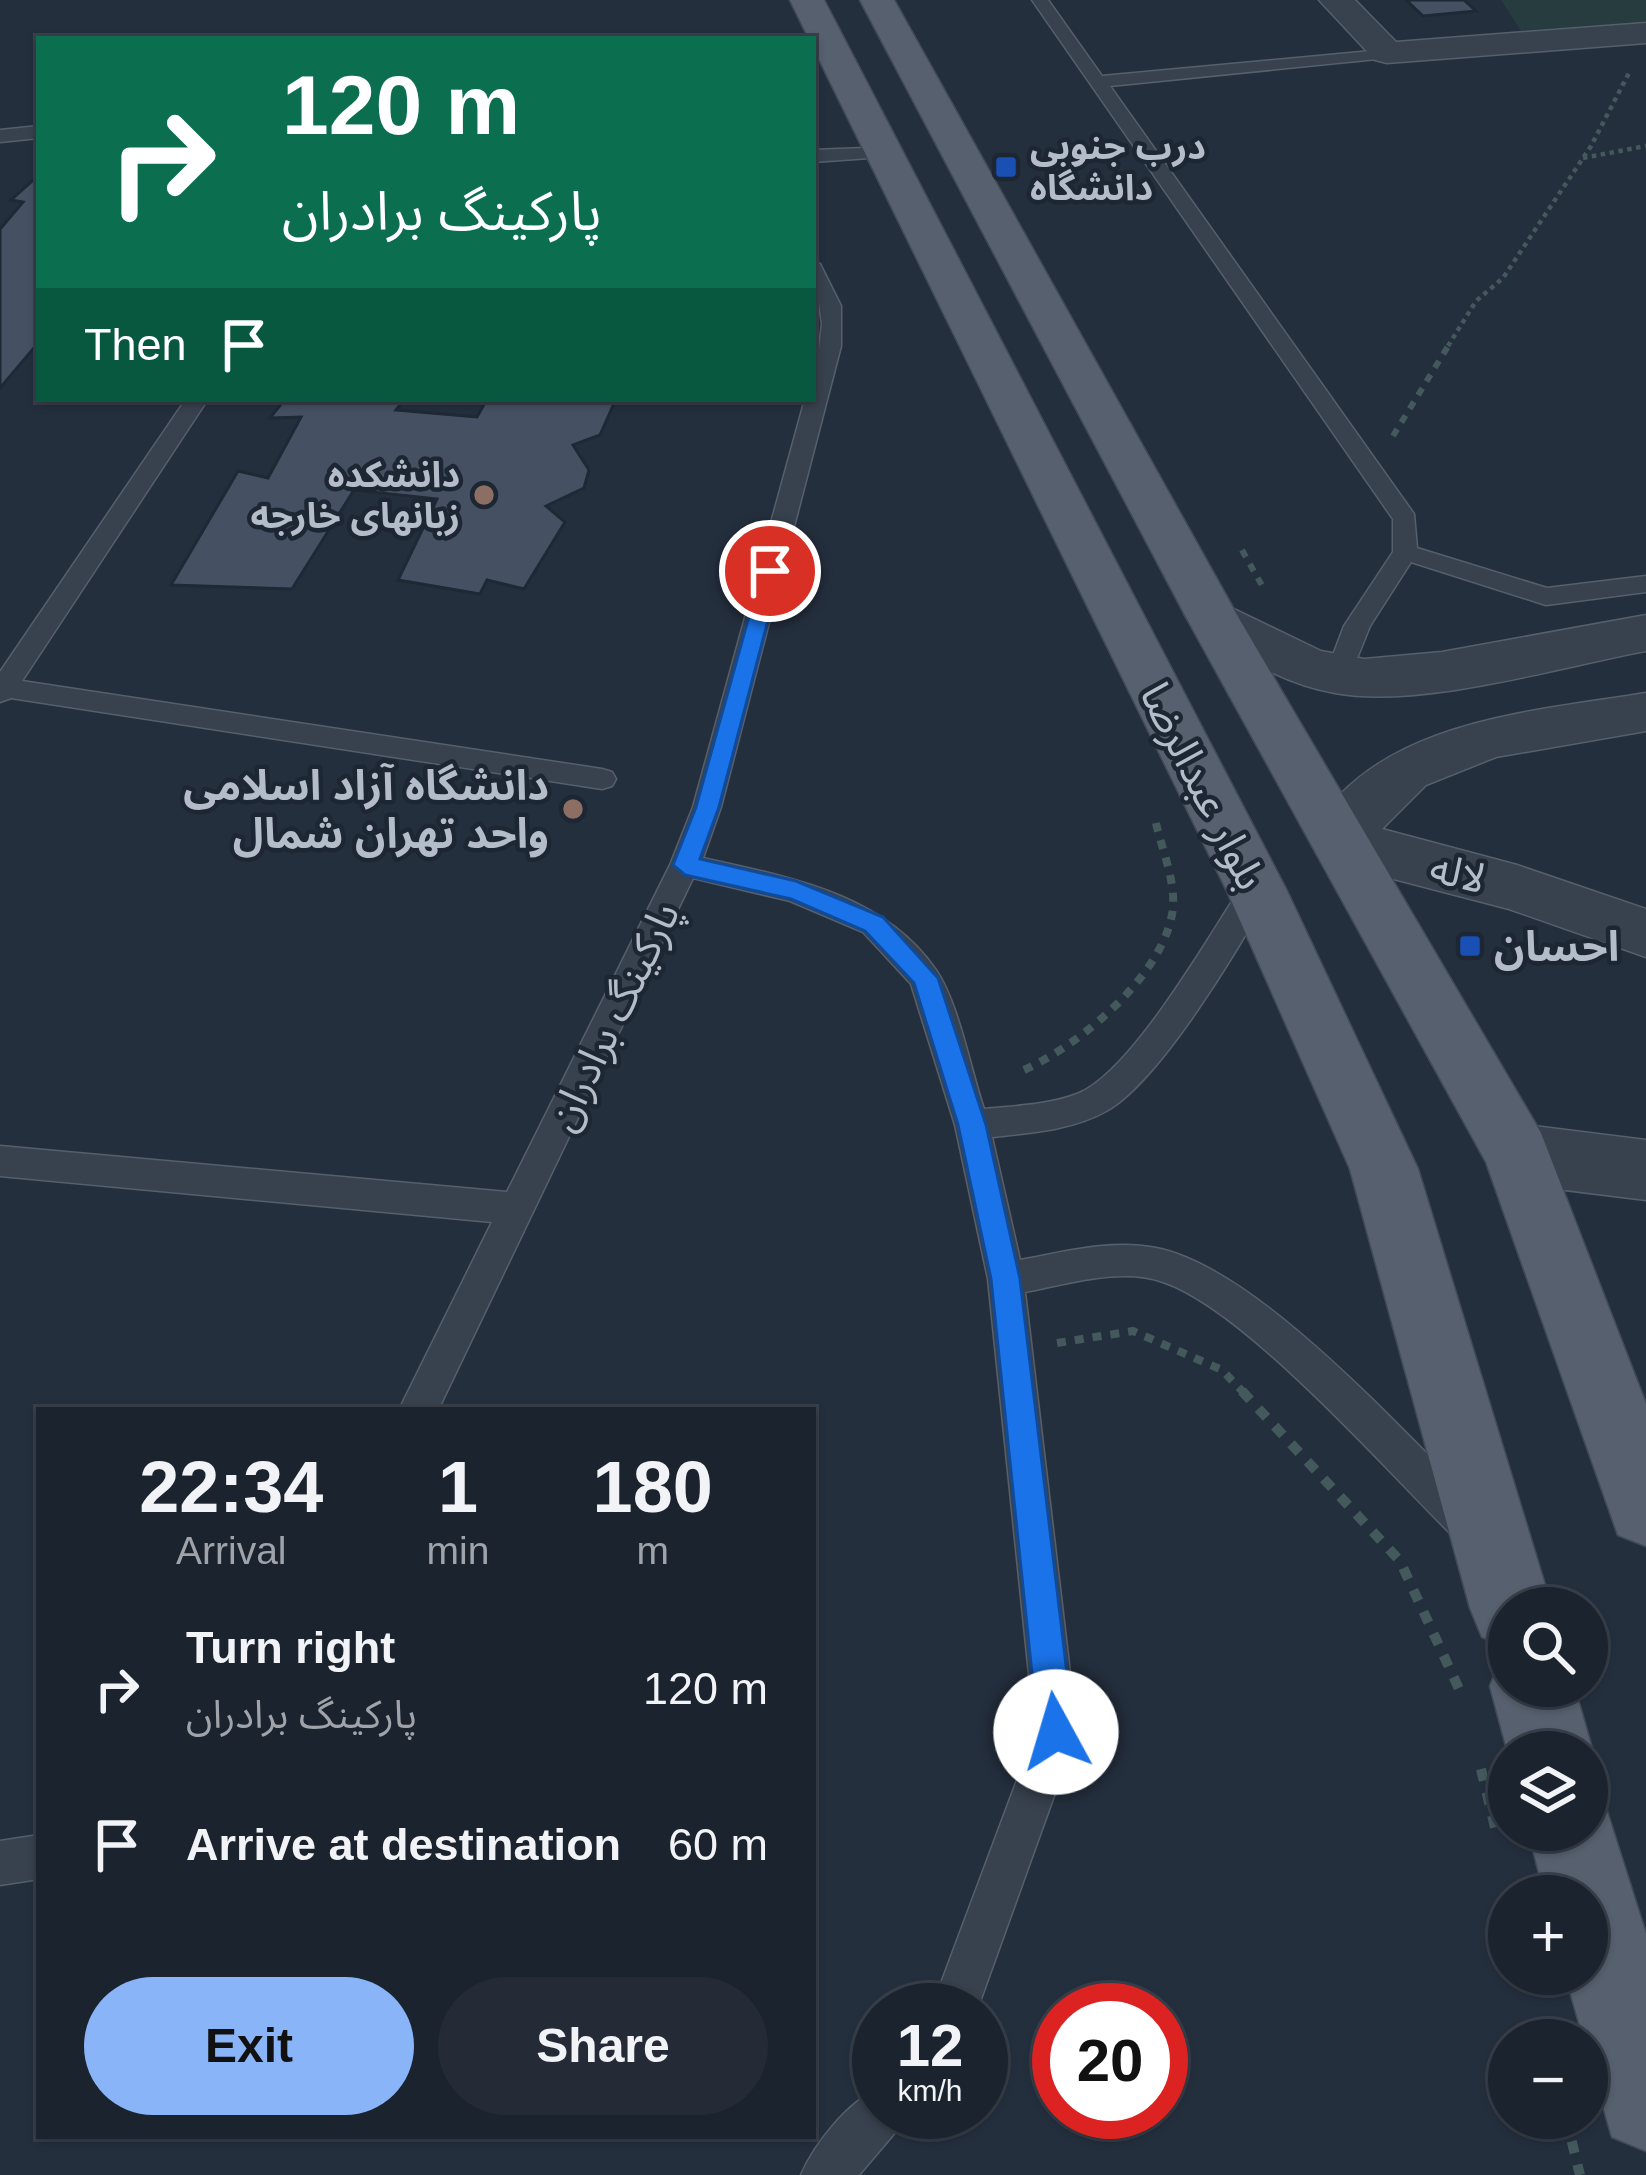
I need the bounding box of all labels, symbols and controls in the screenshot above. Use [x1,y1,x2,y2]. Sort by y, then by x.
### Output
text: 120 m [282,58,520,152]
icon: right [84,84,240,240]
place label: درب جنوبی دانشگاه [1030,126,1206,208]
marker: درب جنوبی دانشگاه [993,154,1019,180]
text: پارکینگ برادران [282,181,602,241]
icon: arrive [211,312,277,378]
text: Then [84,319,187,370]
place label: دانشکده زبانهای خارجه [250,454,460,537]
marker: دانشکده زبانهای خارجه [471,482,497,508]
pin [719,520,821,622]
icon: arrive [737,538,803,604]
street label: بلوار عبدالرضا [1130,675,1275,897]
place label: دانشگاه آزاد اسلامی واحد تهران شمال [183,762,549,858]
marker: دانشگاه آزاد اسلامی واحد تهران شمال [560,796,586,822]
street label: لاله [1425,843,1491,903]
street label: پارکینگ برادران [537,894,692,1139]
place label: احسان [1494,923,1619,971]
marker: احسان [1457,933,1483,959]
text: 22:34 [139,1447,323,1527]
text: 1 [438,1447,478,1527]
text: 180 [593,1447,713,1527]
text: Arrival [176,1529,287,1572]
text: min [427,1529,489,1572]
text: m [636,1529,669,1572]
map controls [1488,1587,1608,2139]
button: search [1488,1587,1608,1707]
text: Turn right [186,1622,395,1673]
icon: right [84,1656,150,1722]
text: 120 m [643,1663,768,1714]
position arrow [993,1669,1119,1795]
text: پارکینگ برادران [186,1693,417,1736]
button: layers [1488,1731,1608,1851]
icon: arrive [84,1812,150,1878]
text: Arrive at destination [186,1819,621,1870]
text: 60 m [668,1819,768,1870]
button: + [1488,1875,1608,1995]
button: Exit [84,1977,414,2115]
button: Share [438,1977,768,2115]
speed limit sign: 20 [1032,1983,1188,2139]
text: 12 [897,2012,963,2079]
button: − [1488,2019,1608,2139]
text: km/h [897,2074,963,2107]

